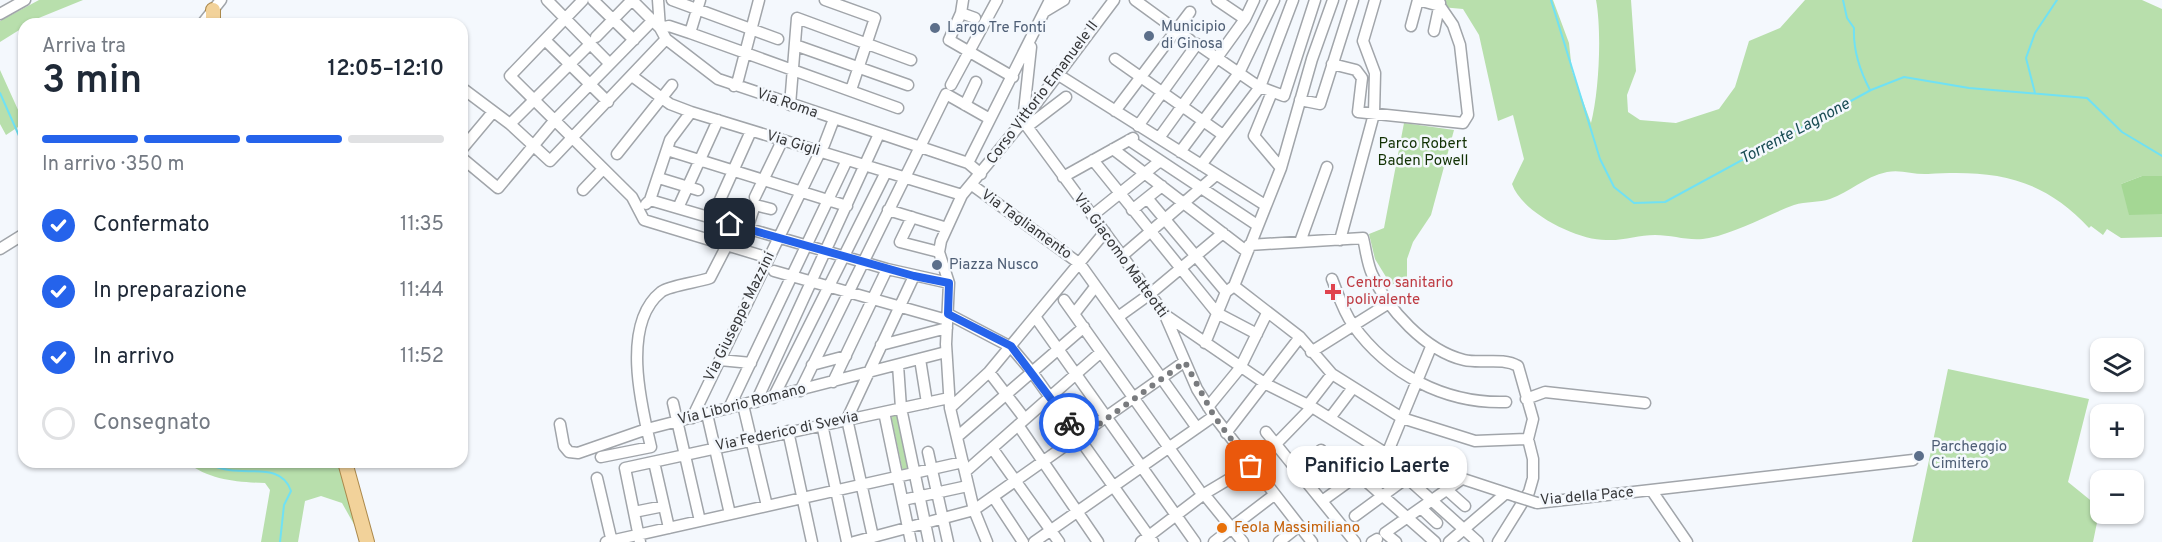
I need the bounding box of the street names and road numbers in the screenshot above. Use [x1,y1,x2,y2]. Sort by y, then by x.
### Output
street label: Corso Vittorio Emanuele II [983,17,1103,169]
street label: Via Roma [754,85,820,123]
street label: Via Gigli [764,127,822,161]
street label: Via Tagliamento [977,186,1075,264]
street label: Via Giacomo Matteotti [1068,190,1172,322]
street label: Via Giuseppe Mazzini [700,249,780,385]
street label: Via Liborio Romano [676,380,808,430]
street label: Via Federico di Svevia [714,408,860,456]
street label: Via della Pace [1539,483,1635,511]

